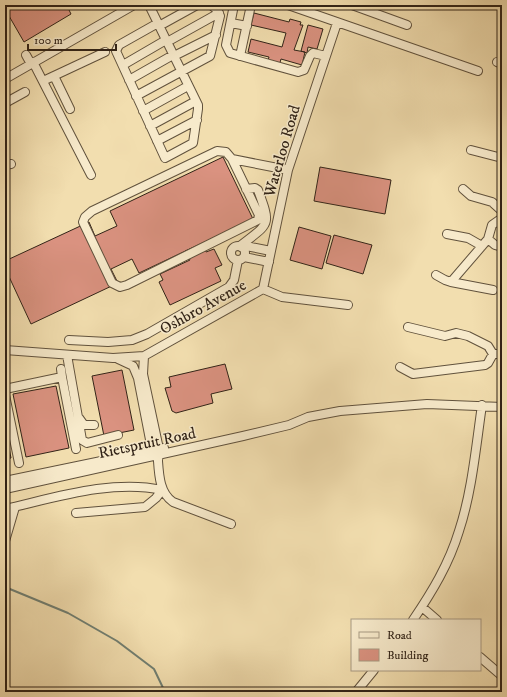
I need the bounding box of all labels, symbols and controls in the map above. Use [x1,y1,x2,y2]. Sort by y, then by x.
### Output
scale bar [28,26,116,52]
text: 100 m [34,33,63,48]
street label: Waterloo Road [259,103,305,200]
street label: Oshbro Avenue [156,275,250,339]
street label: Rietspruit Road [96,423,198,463]
legend [351,619,481,671]
text: Road [387,628,412,643]
text: Building [387,648,428,663]

